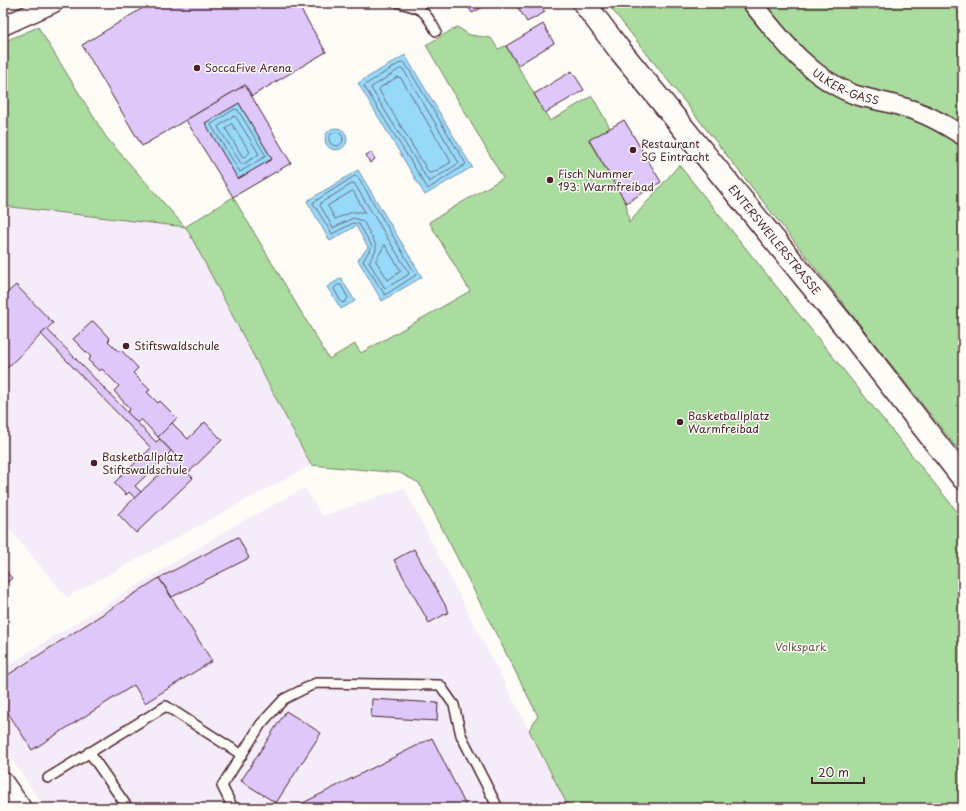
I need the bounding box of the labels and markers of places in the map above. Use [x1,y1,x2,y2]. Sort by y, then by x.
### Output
place label: SoccaFive Arena [205,59,293,76]
marker: SoccaFive Arena [192,63,202,73]
place label: Restaurant SG Eintracht [641,135,710,165]
marker: Restaurant SG Eintracht [628,145,638,155]
place label: Fisch Nummer 193: Warmfreibad [558,165,654,195]
marker: Fisch Nummer 193: Warmfreibad [545,175,555,185]
place label: Stiftswaldschule [134,337,220,354]
marker: Stiftswaldschule [121,341,131,351]
place label: Basketballplatz Warmfreibad [688,407,769,437]
marker: Basketballplatz Warmfreibad [675,417,685,427]
place label: Basketballplatz Stiftswaldschule [102,448,188,478]
marker: Basketballplatz Stiftswaldschule [89,458,99,468]

